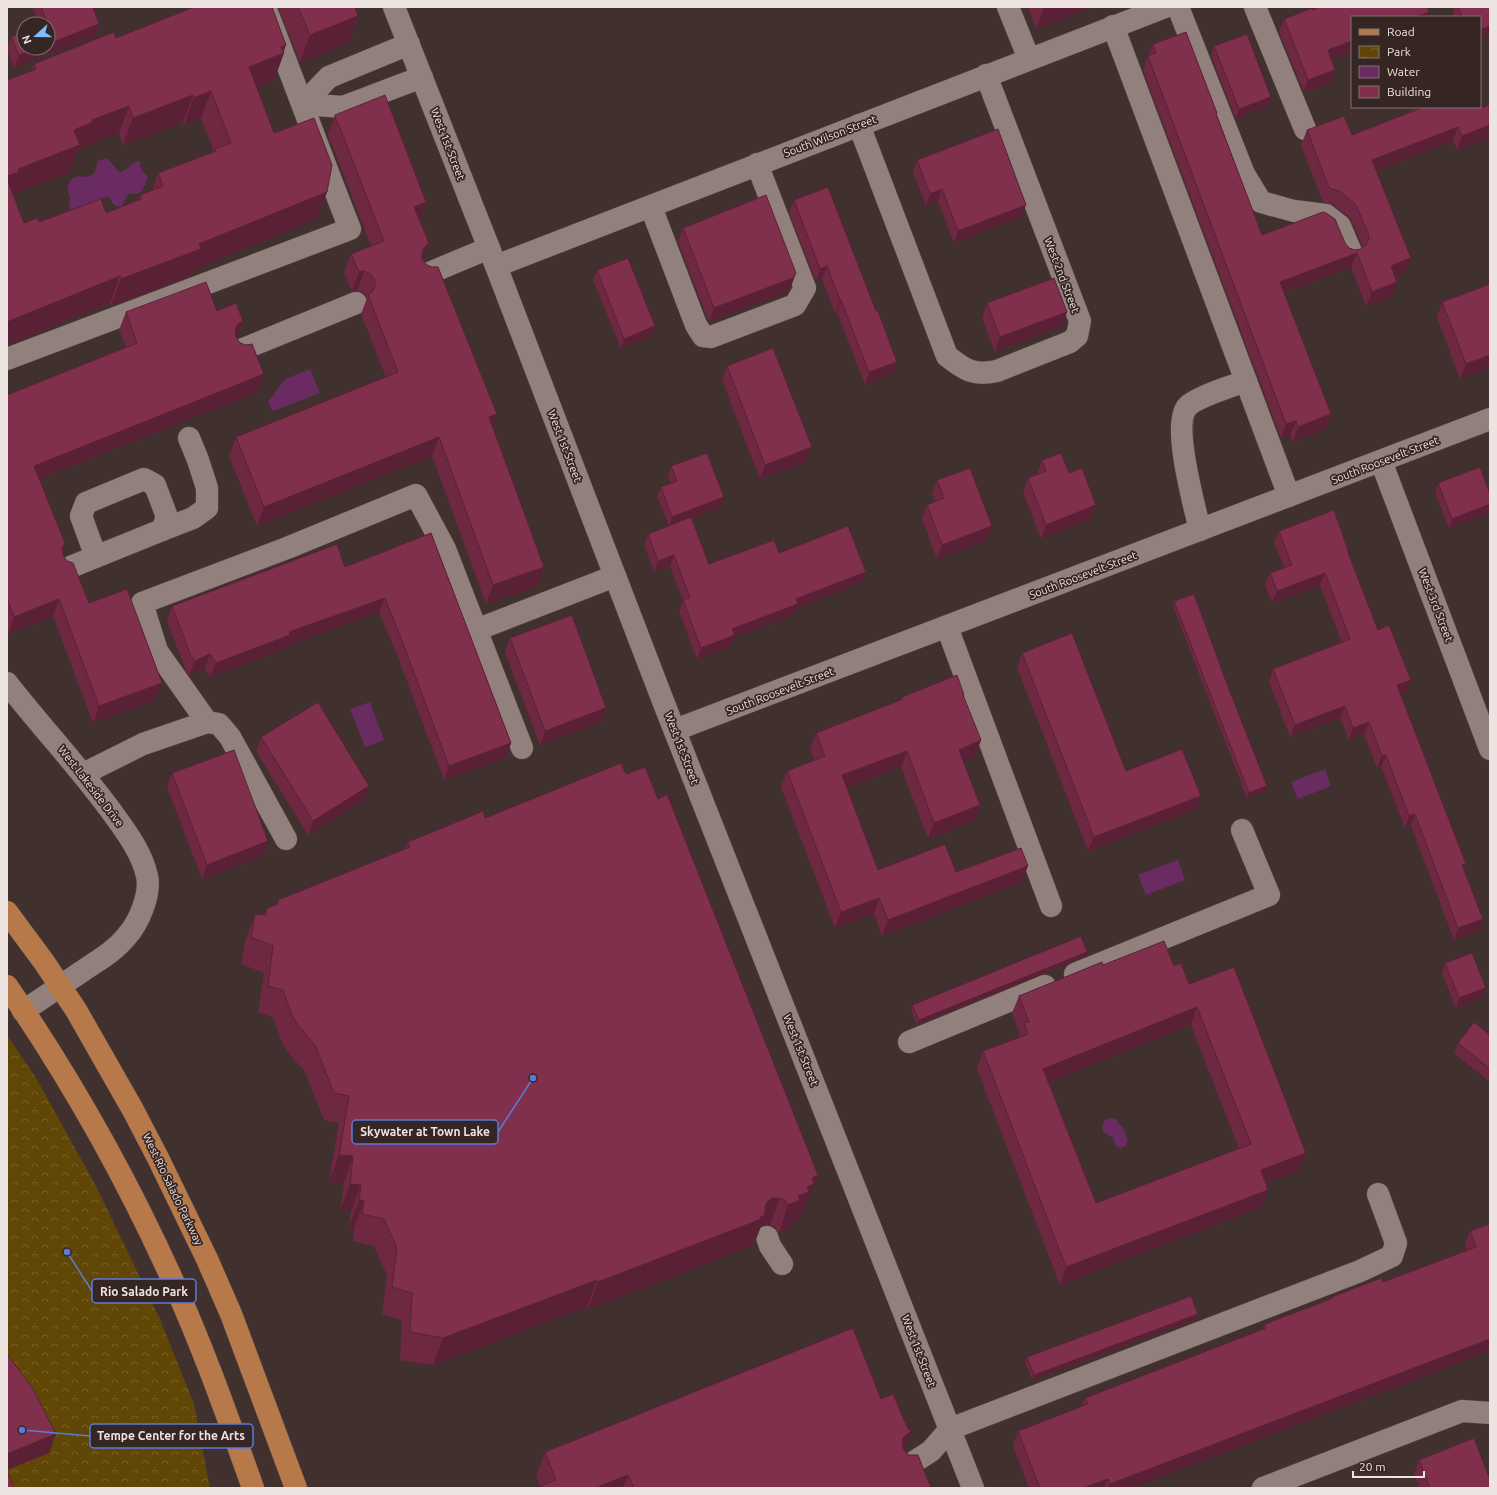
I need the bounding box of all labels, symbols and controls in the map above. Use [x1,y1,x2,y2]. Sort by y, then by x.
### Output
north arrow [16,16,56,56]
legend [1351,16,1481,108]
text: Road [1387,25,1415,38]
text: N [20,34,34,46]
text: Park [1387,45,1411,58]
text: Water [1387,65,1420,78]
text: Building [1387,85,1431,98]
street label: West 1st Street [429,106,468,182]
street label: South Wilson Street [782,113,879,159]
street label: West 2nd Street [1042,236,1082,315]
street label: West 1st Street [546,408,585,484]
street label: South Roosevelt Street [1330,434,1441,486]
street label: South Roosevelt Street [1028,549,1139,601]
street label: West 3rd Street [1416,567,1456,644]
street label: South Roosevelt Street [725,665,836,717]
street label: West 1st Street [663,710,702,786]
street label: West Lakeside Drive [56,743,126,829]
street label: West 1st Street [781,1012,821,1088]
callout: Skywater at Town Lake [352,1120,498,1144]
text: Skywater at Town Lake [360,1125,490,1138]
street label: West Rio Salado Parkway [141,1131,206,1247]
callout: Rio Salado Park [92,1279,196,1303]
text: Rio Salado Park [100,1285,188,1298]
street label: West 1st Street [900,1313,939,1389]
callout: Tempe Center for the Arts [90,1424,253,1448]
text: Tempe Center for the Arts [97,1429,245,1442]
scale bar [1353,1453,1424,1479]
text: 20 m [1359,1460,1386,1473]

